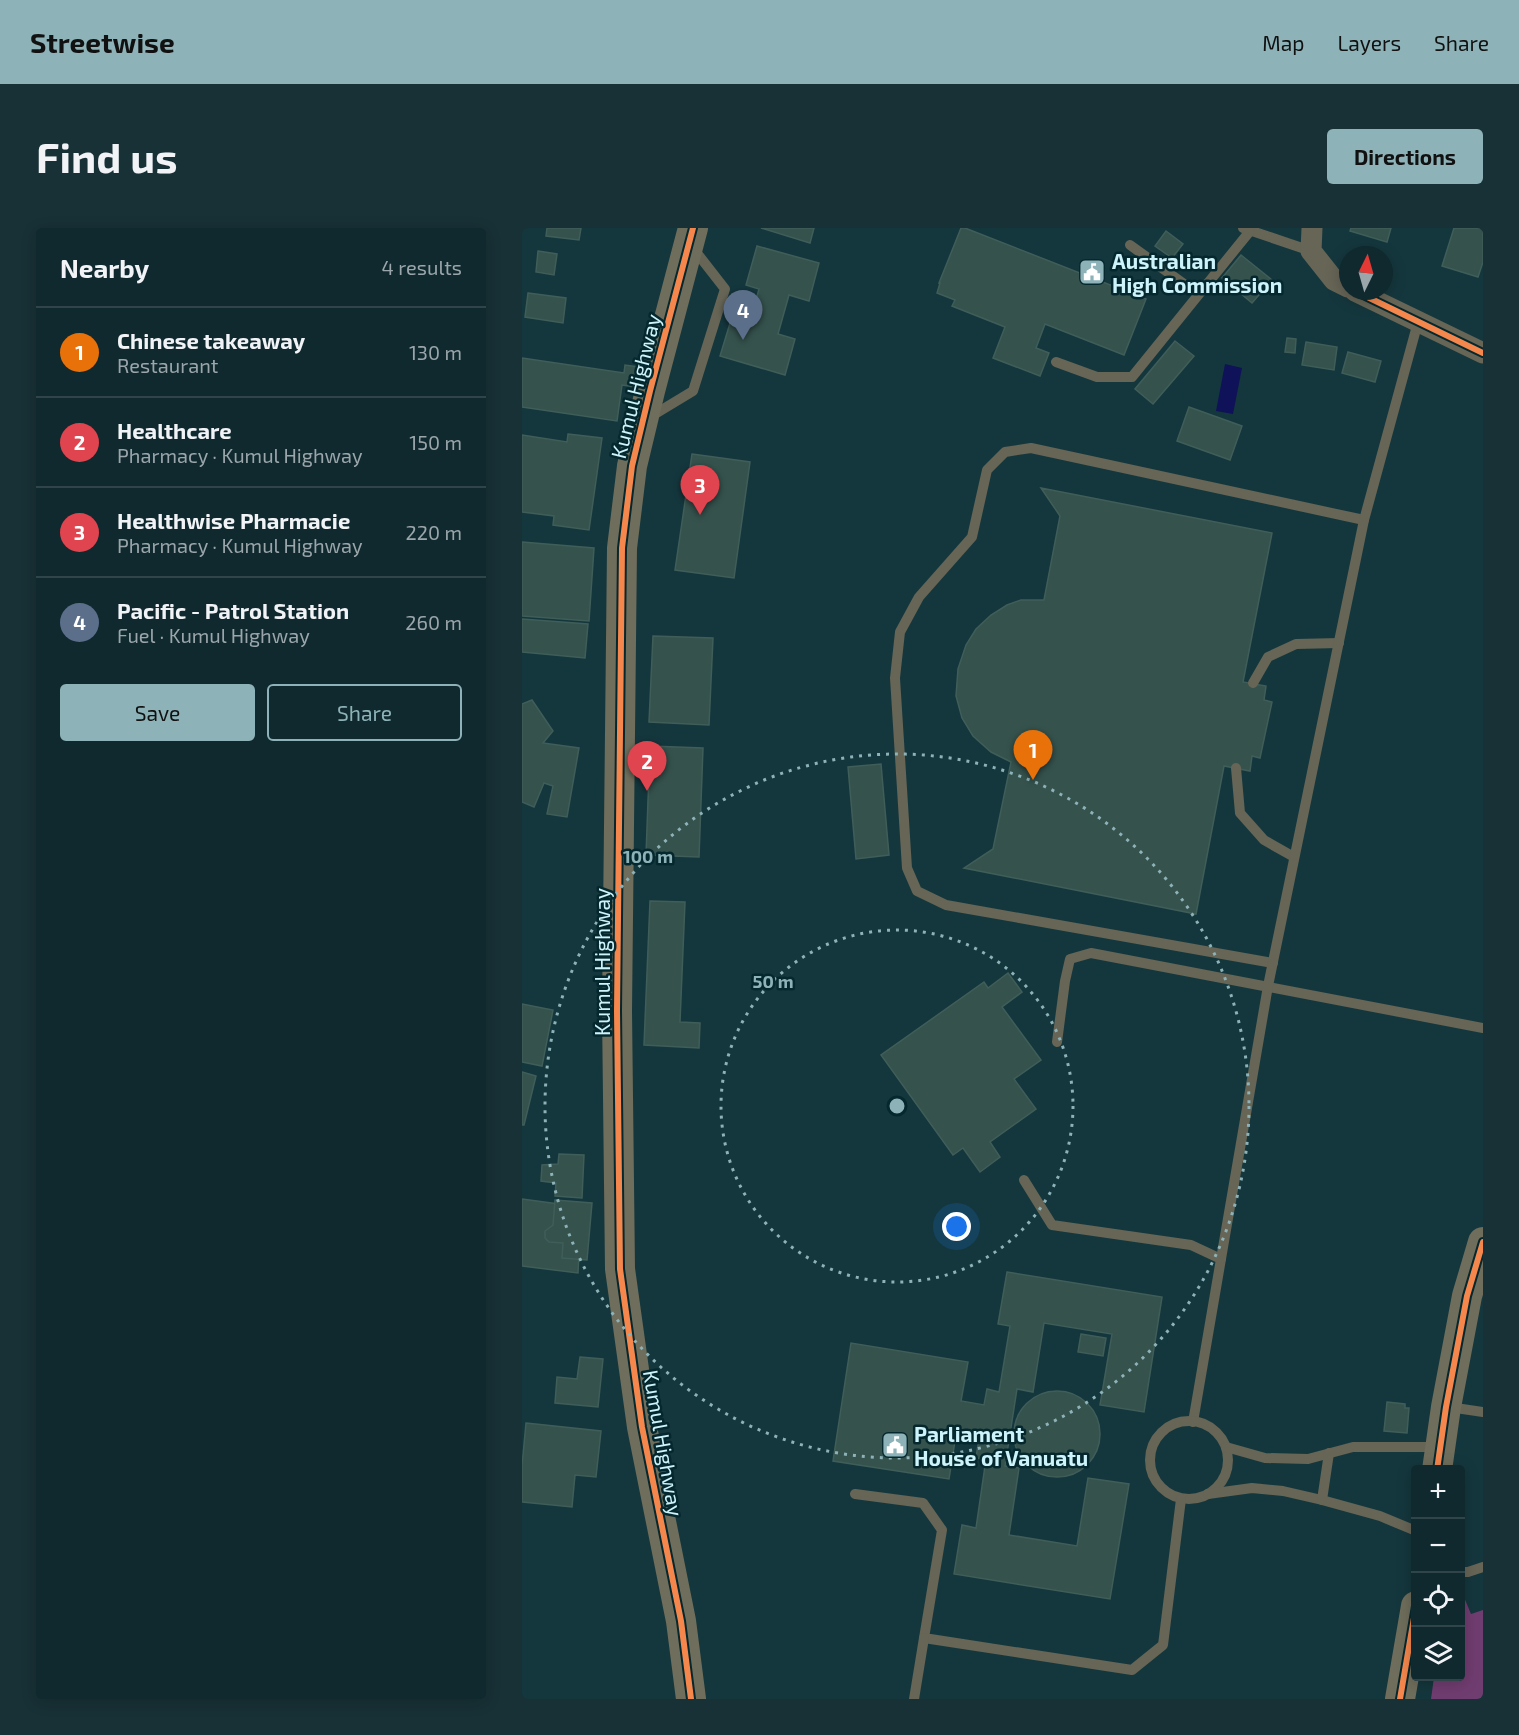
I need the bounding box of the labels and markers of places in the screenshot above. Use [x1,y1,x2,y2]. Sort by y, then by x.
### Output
place label: Australian High Commission [1112,248,1282,297]
public building icon: Australian High Commission [1077,257,1107,287]
pin: 4 [724,291,762,340]
pin: 3 [680,466,720,515]
pin: 1 [1014,730,1052,780]
pin: 2 [628,742,666,791]
centre of rings [887,1096,907,1116]
place label: Parliament House of Vanuatu [914,1421,1088,1470]
public building icon: Parliament House of Vanuatu [880,1430,910,1460]

